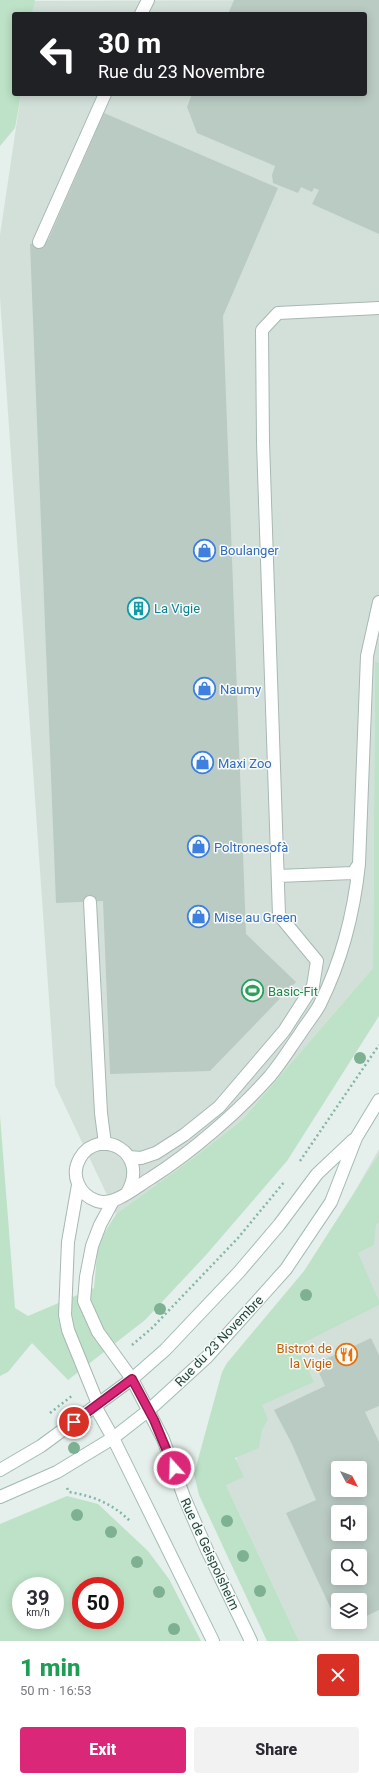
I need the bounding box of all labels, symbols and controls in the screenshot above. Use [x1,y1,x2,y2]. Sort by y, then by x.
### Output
text: 30 m [98,27,161,60]
icon: left [32,28,84,80]
text: Rue du 23 Novembre [98,61,265,82]
shop icon: Boulanger [191,537,217,563]
place label: Boulanger [220,543,279,558]
building icon: La Vigie [126,595,152,621]
place label: La Vigie [154,601,200,616]
shop icon: Naumy [192,676,218,702]
place label: Naumy [220,682,261,697]
shop icon: Maxi Zoo [190,750,216,776]
place label: Maxi Zoo [218,756,272,771]
shop icon: Poltronesofà [186,834,212,860]
place label: Poltronesofà [214,840,288,855]
shop icon: Mise au Green [186,904,212,930]
place label: Mise au Green [214,910,297,925]
sports icon: Basic-Fit [239,978,265,1004]
place label: Basic-Fit [268,984,318,999]
street label: Rue du 23 Novembre [172,1292,266,1390]
place label: Bistrot de la Vigie [276,1341,332,1371]
restaurant icon: Bistrot de la Vigie [334,1342,360,1368]
pin [57,1405,91,1439]
icon: arrive [63,1411,85,1433]
position arrow [153,1447,195,1489]
north arrow [331,1461,367,1497]
map controls [331,1461,367,1629]
street label: Rue de Geispolsheim [178,1496,242,1612]
button: sound [331,1505,367,1541]
button: search [331,1549,367,1585]
speed limit sign: 50 [72,1577,124,1629]
text: 39 [27,1586,49,1610]
button: layers [331,1593,367,1629]
text: km/h [26,1607,50,1618]
text: 1 min [20,1654,81,1682]
button: close [317,1654,359,1696]
text: 50 m · 16:53 [20,1683,91,1698]
button: Exit [20,1727,186,1773]
button: Share [194,1727,359,1773]

